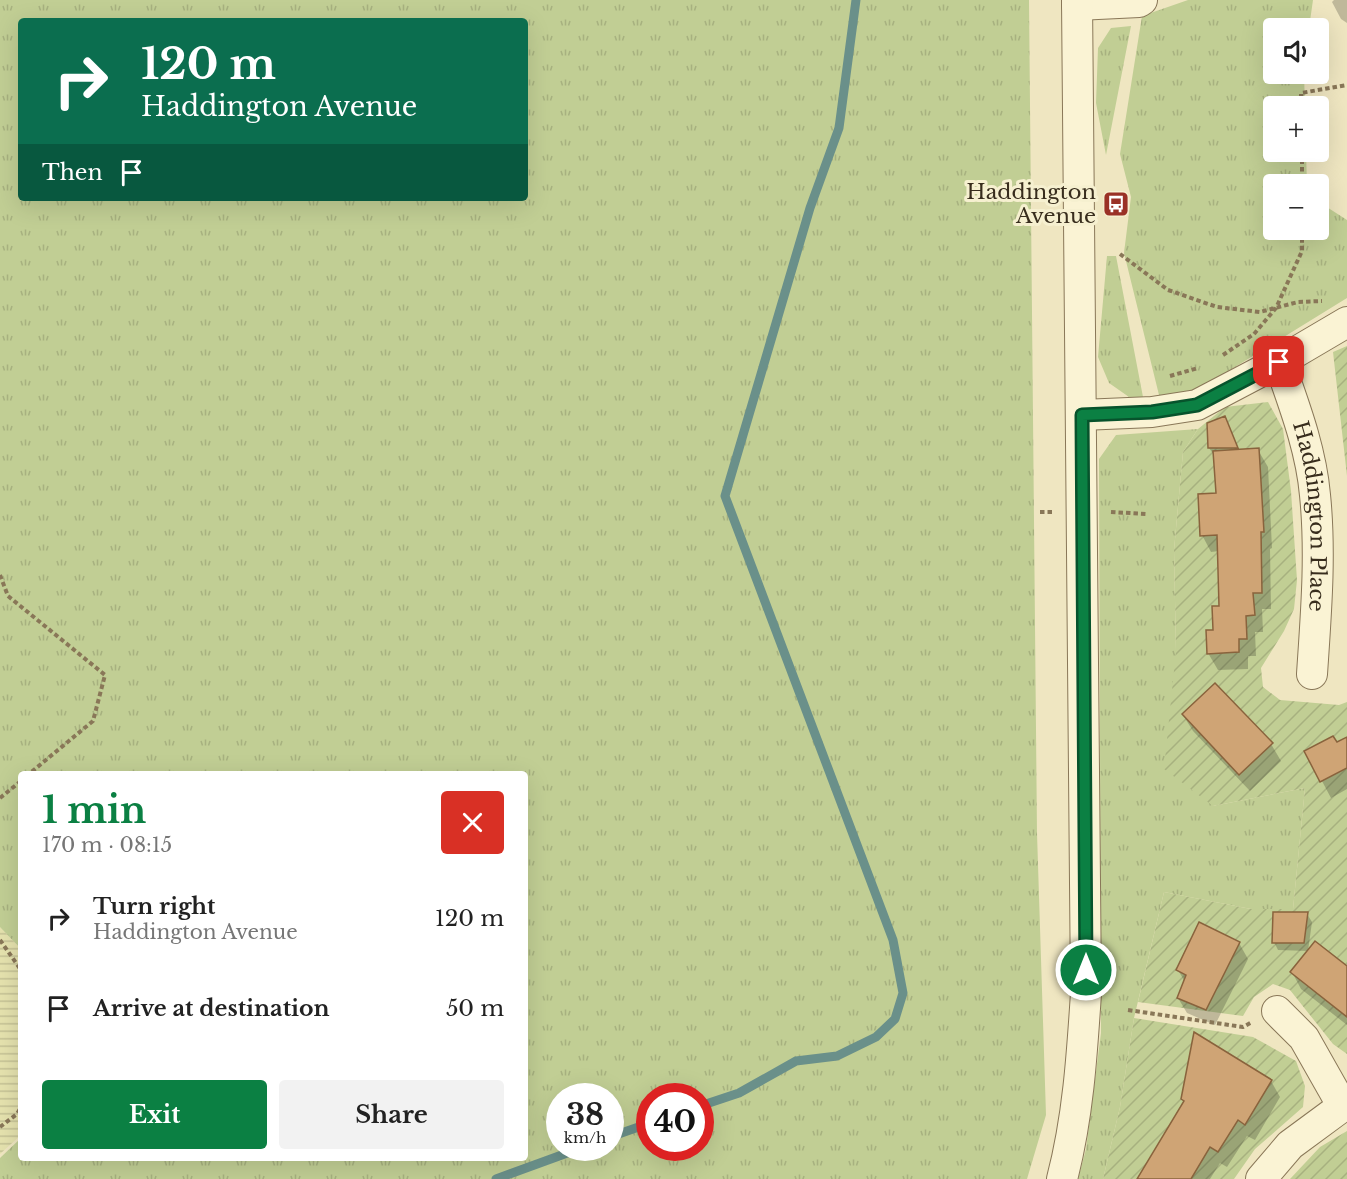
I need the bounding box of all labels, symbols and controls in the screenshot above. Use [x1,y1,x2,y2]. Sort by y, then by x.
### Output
map controls [1263,18,1329,240]
button: sound [1263,18,1329,84]
text: 120 m [141,38,276,90]
icon: right [42,42,120,120]
text: Haddington Avenue [141,90,417,123]
button: + [1263,96,1329,162]
icon: arrive [115,156,148,189]
text: Then [42,159,103,186]
button: − [1263,174,1329,240]
place label: Haddington Avenue [966,179,1096,229]
bus stop icon: Haddington Avenue [1101,189,1131,219]
pin [1253,336,1304,387]
icon: arrive [1262,345,1295,378]
street label: Haddington Place [1287,418,1331,612]
text: 1 min [42,788,146,833]
button: close [441,791,504,854]
text: 170 m · 08:15 [42,833,172,857]
text: Turn right [93,893,215,920]
icon: right [42,902,75,935]
text: 120 m [435,905,504,932]
text: Haddington Avenue [93,920,298,944]
position arrow [1054,938,1118,1002]
icon: arrive [42,992,75,1025]
text: Arrive at destination [93,995,330,1022]
text: 50 m [446,995,504,1022]
button: Exit [42,1080,267,1149]
button: Share [279,1080,504,1149]
speed limit sign: 40 [636,1083,714,1161]
text: 38 [566,1096,604,1133]
text: km/h [564,1128,606,1147]

